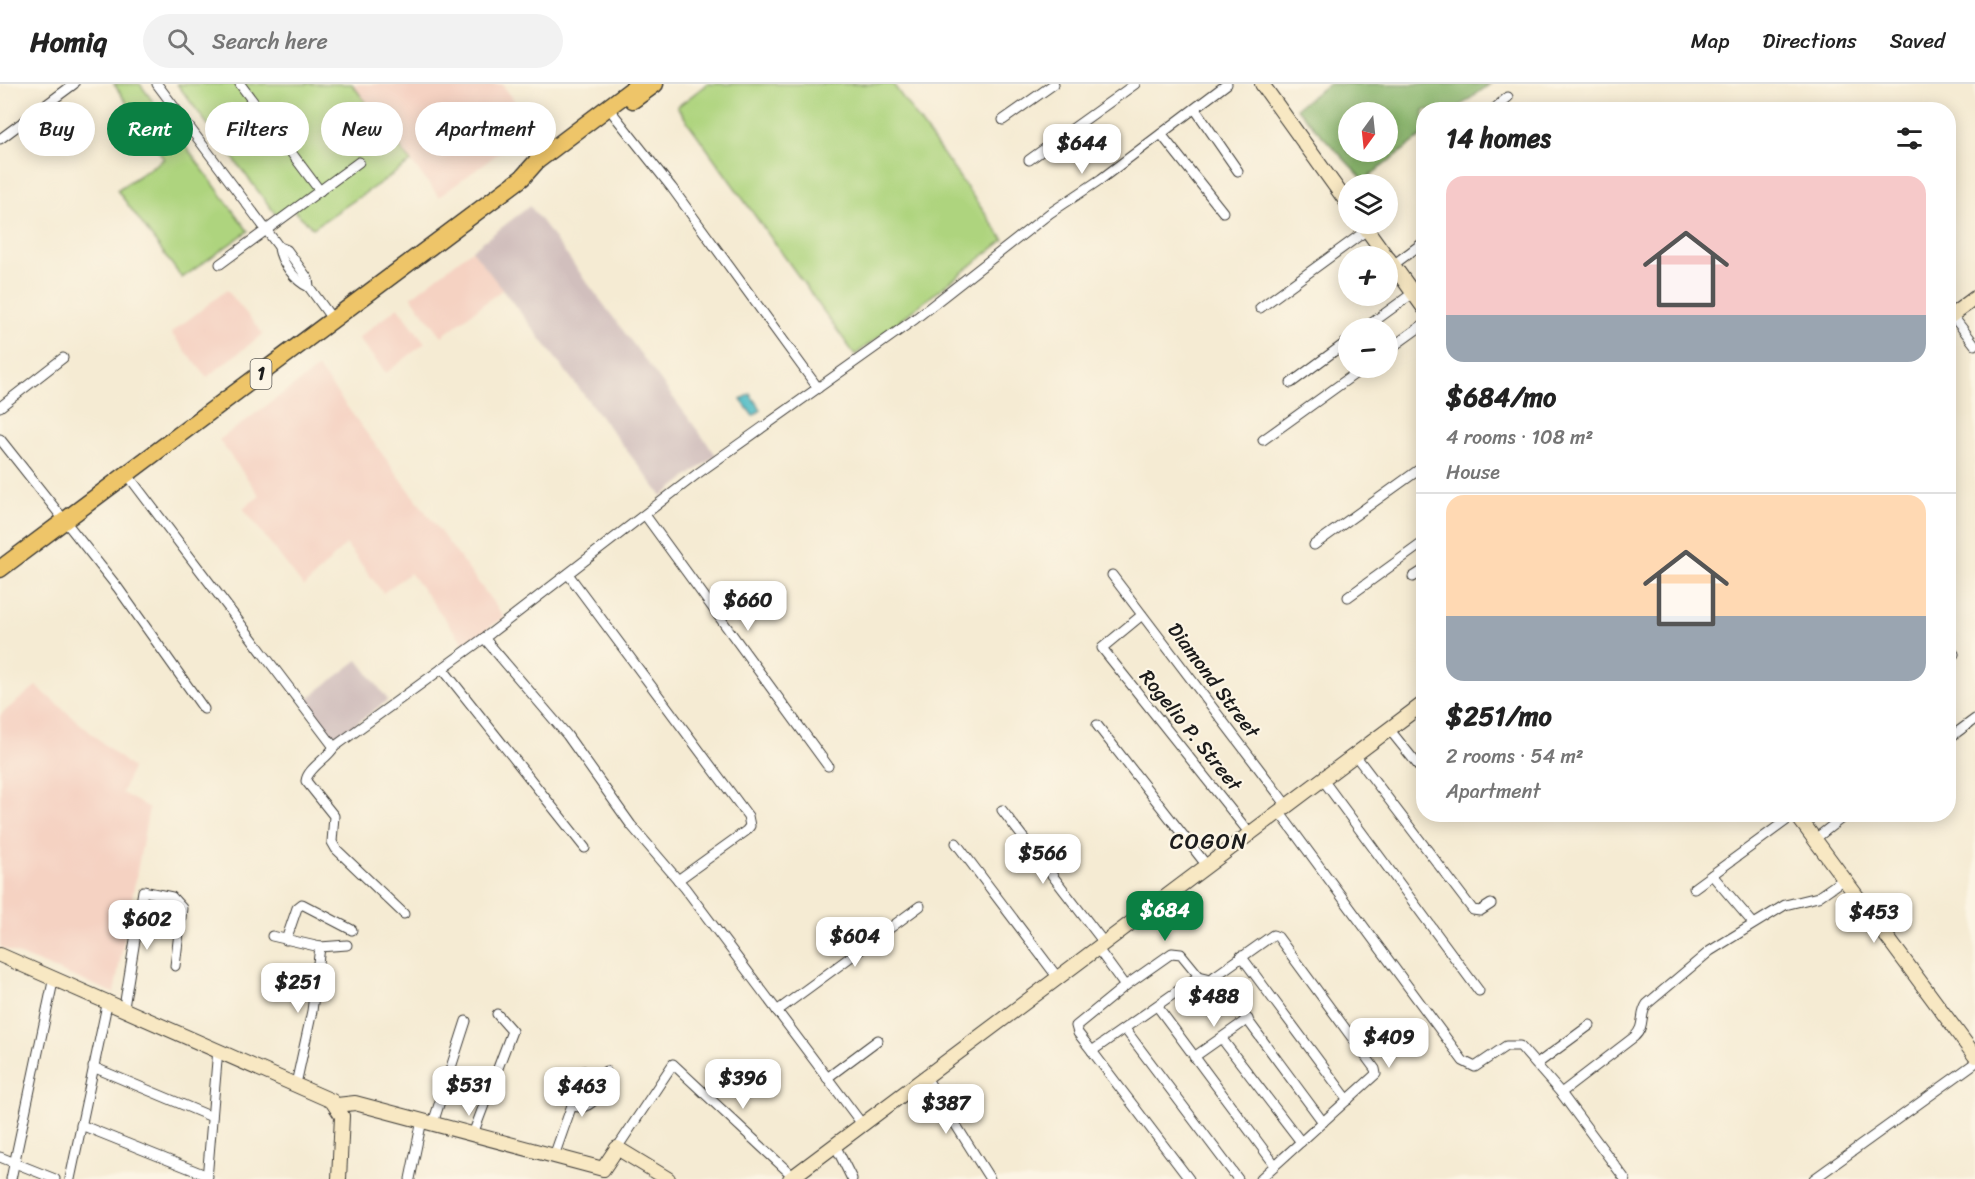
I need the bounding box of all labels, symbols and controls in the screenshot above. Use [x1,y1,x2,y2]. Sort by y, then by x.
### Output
search box [143,14,563,68]
text: Homiq [30,17,107,66]
text: Search here [212,22,328,61]
text: Map [1691,22,1729,60]
text: Directions [1762,22,1857,60]
text: Saved [1890,22,1945,60]
icon: search [164,25,197,58]
chip: Buy [18,102,95,156]
chip: Rent [107,102,193,156]
chip: Filters [205,102,309,156]
chip: New [321,102,403,156]
chip: Apartment [415,102,556,156]
north arrow [1338,102,1398,162]
map controls [1338,102,1398,378]
text: 14 homes [1446,115,1551,161]
icon: filters [1893,122,1926,155]
pin: $644 [1046,124,1118,175]
text: $644 [1057,126,1107,161]
button: layers [1338,174,1398,234]
icon: home [1632,215,1740,323]
button: + [1338,246,1398,306]
button: − [1338,318,1398,378]
road number: 1 [250,359,272,389]
text: $684/mo [1446,374,1556,420]
text: 4 rooms · 108 m² [1446,420,1593,455]
text: House [1446,455,1500,490]
icon: home [1632,534,1740,642]
pin: $660 [712,581,784,632]
text: $660 [724,583,772,618]
street label: Diamond Street [1158,615,1269,746]
street label: Rogelio P. Street [1130,661,1252,800]
text: $251/mo [1446,693,1552,739]
text: 2 rooms · 54 m² [1446,739,1584,774]
text: Apartment [1446,774,1540,809]
district label: COGON [1170,822,1248,861]
pin: $566 [1007,834,1079,885]
text: $566 [1019,836,1067,871]
pin: $684 [1129,891,1201,942]
text: $684 [1140,893,1190,928]
pin: $453 [1838,893,1910,944]
text: $453 [1849,895,1899,930]
pin: $602 [111,900,183,951]
text: $602 [123,902,172,937]
pin: $604 [819,917,891,968]
text: $604 [830,919,880,954]
pin: $251 [262,963,334,1014]
text: $251 [275,965,321,1000]
pin: $488 [1178,977,1250,1028]
text: $488 [1189,979,1239,1014]
pin: $409 [1353,1018,1425,1069]
text: $409 [1364,1020,1414,1055]
pin: $396 [707,1059,779,1110]
text: $396 [719,1061,767,1096]
pin: $531 [433,1066,505,1117]
pin: $463 [546,1067,618,1118]
text: $531 [446,1068,492,1103]
text: $463 [558,1069,606,1104]
pin: $387 [910,1084,982,1135]
text: $387 [922,1086,970,1121]

